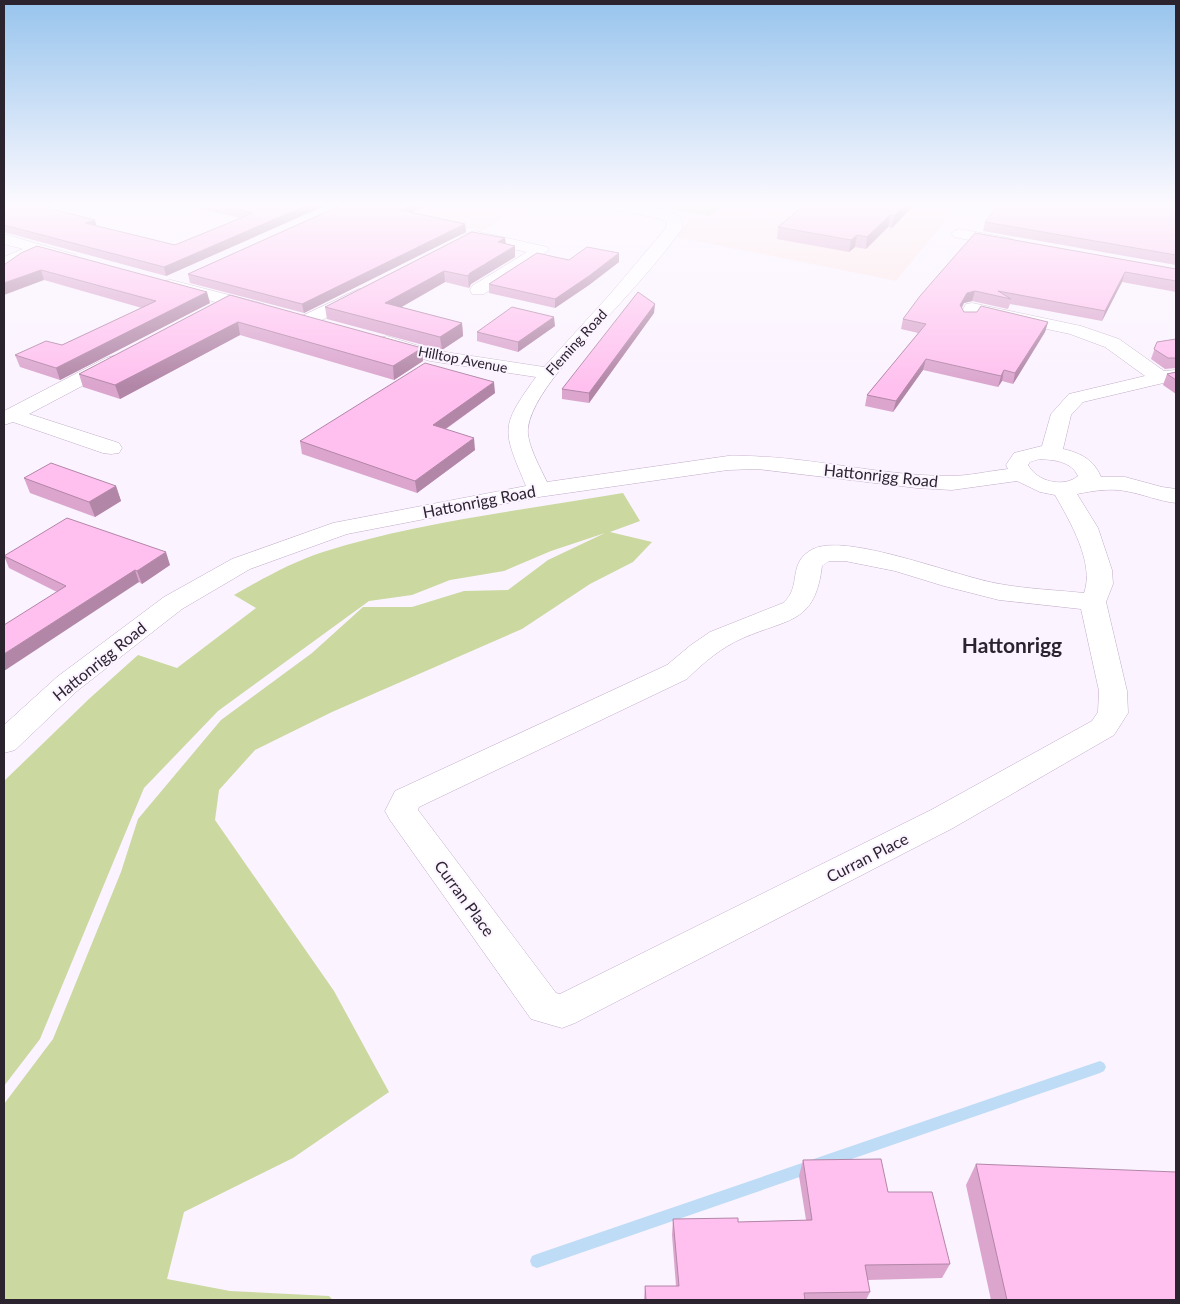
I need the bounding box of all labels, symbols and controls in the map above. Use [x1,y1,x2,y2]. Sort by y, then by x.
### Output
street label: Fleming Road [542,305,610,379]
street label: Hilltop Avenue [417,342,509,376]
street label: Hattonrigg Road [823,460,939,490]
street label: Hattonrigg Road [421,481,537,521]
street label: Hattonrigg Road [48,618,150,704]
district label: Hattonrigg [962,632,1062,657]
street label: Curran Place [823,828,911,886]
street label: Curran Place [431,856,499,940]

